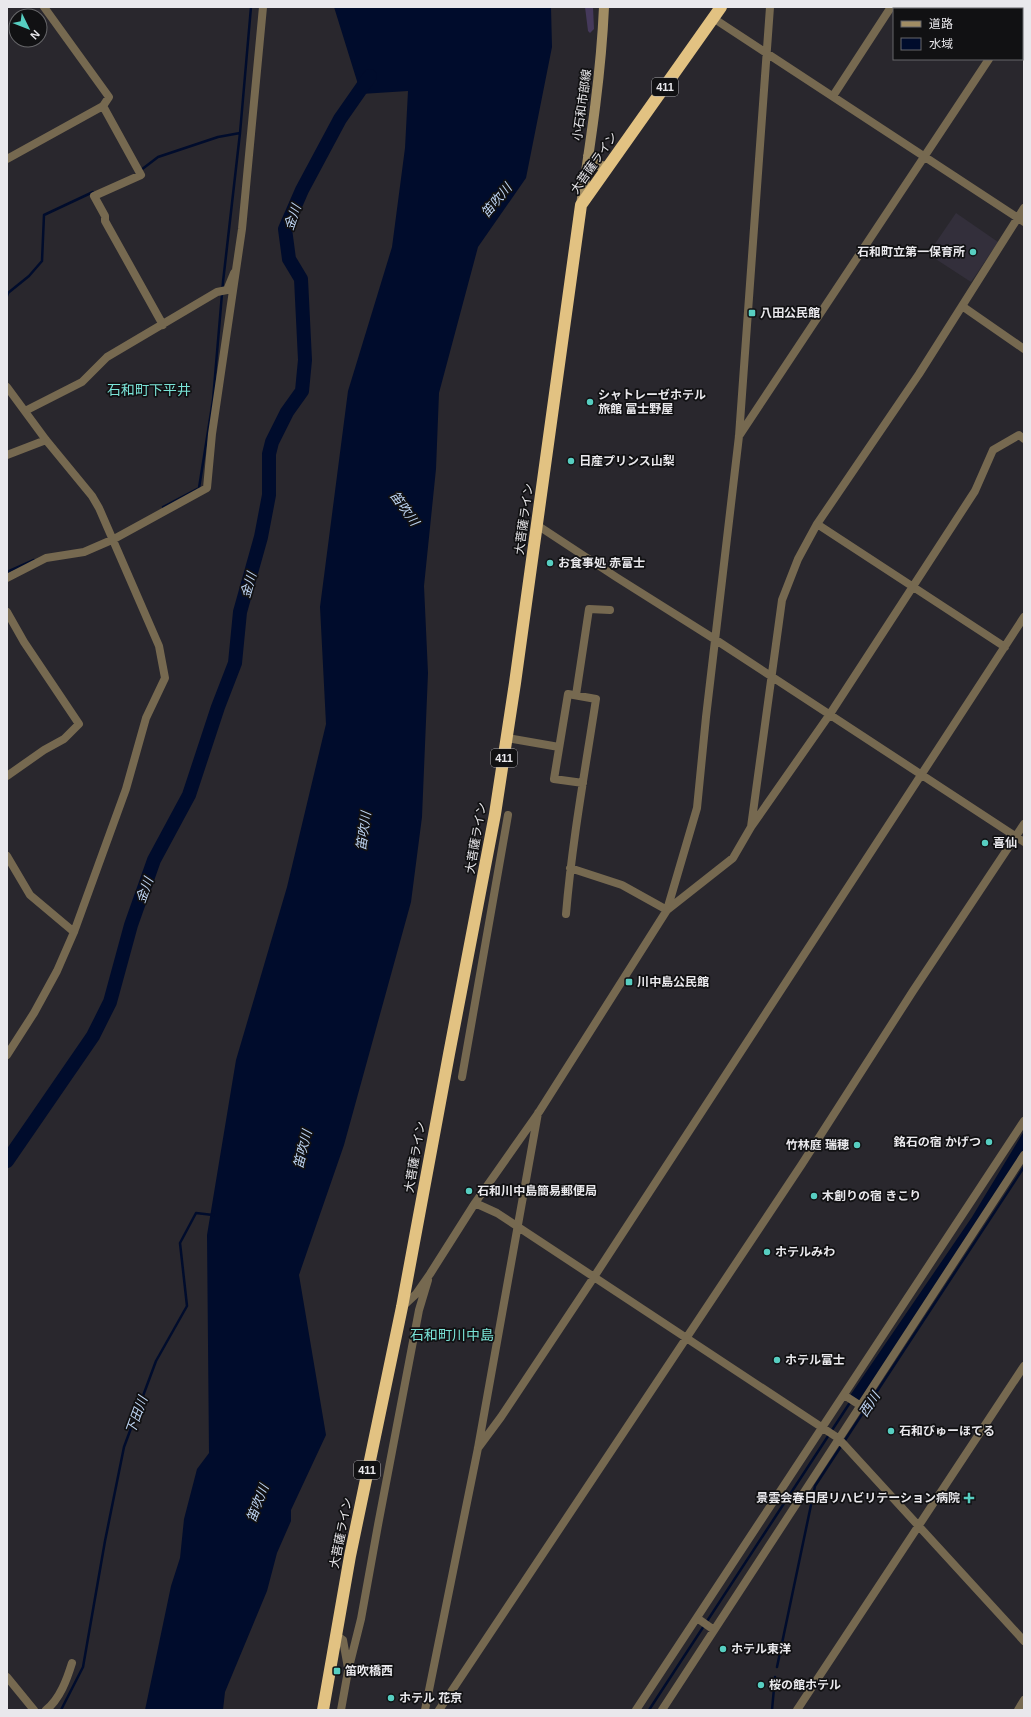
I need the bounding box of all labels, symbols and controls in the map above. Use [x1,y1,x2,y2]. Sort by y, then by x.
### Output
north arrow [8,8,48,48]
legend [893,8,1023,60]
text: 道路 [929,17,953,31]
text: N [28,28,42,42]
text: 水域 [929,37,953,51]
street label: 小石和市部線 [570,68,594,142]
road number: 411 [652,78,678,96]
street label: 大菩薩ライン [568,129,620,197]
water label: 笛吹川 [478,179,516,220]
water label: 金川 [281,201,304,232]
place label: 石和町立第一保育所 [857,245,965,259]
marker: 石和町立第一保育所 [968,247,978,257]
place label: 八田公民館 [760,306,820,320]
marker: 八田公民館 [747,308,757,318]
district label: 石和町下平井 [107,382,191,398]
place label: シャトレーゼホテル 旅館 富士野屋 [598,388,706,416]
marker: シャトレーゼホテル 旅館 富士野屋 [585,397,595,407]
place label: 日産プリンス山梨 [579,454,675,468]
marker: 日産プリンス山梨 [566,456,576,466]
street label: 大菩薩ライン [512,482,536,556]
water label: 笛吹川 [387,488,423,530]
place label: お食事処 赤富士 [558,556,645,570]
marker: お食事処 赤富士 [545,558,555,568]
water label: 金川 [238,569,260,600]
road number: 411 [491,749,517,767]
street label: 大菩薩ライン [463,801,489,875]
water label: 笛吹川 [353,809,374,851]
place label: 喜仙 [993,836,1017,850]
marker: 喜仙 [980,838,990,848]
water label: 金川 [133,874,157,905]
place label: 川中島公民館 [637,975,709,989]
marker: 川中島公民館 [624,977,634,987]
street label: 大菩薩ライン [402,1120,428,1194]
water label: 笛吹川 [290,1126,315,1170]
place label: 銘石の宿 かげつ [894,1135,981,1149]
marker: 銘石の宿 かげつ [984,1137,994,1147]
place label: 竹林庭 瑞穂 [786,1138,849,1152]
marker: 竹林庭 瑞穂 [852,1140,862,1150]
place label: 石和川中島簡易郵便局 [477,1184,597,1198]
marker: 石和川中島簡易郵便局 [464,1186,474,1196]
place label: 木創りの宿 きこり [822,1189,921,1203]
marker: 木創りの宿 きこり [809,1191,819,1201]
place label: ホテルみわ [775,1245,835,1259]
marker: ホテルみわ [762,1247,772,1257]
district label: 石和町川中島 [410,1327,494,1343]
place label: ホテル富士 [785,1353,845,1367]
marker: ホテル富士 [772,1355,782,1365]
water label: 西川 [856,1388,884,1419]
water label: 下田川 [123,1392,151,1436]
place label: 石和びゅーほてる [899,1424,995,1438]
marker: 石和びゅーほてる [886,1426,896,1436]
road number: 411 [354,1461,380,1479]
water label: 笛吹川 [243,1480,272,1524]
place label: 景雲会春日居リハビリテーション病院 [756,1491,960,1505]
marker: 景雲会春日居リハビリテーション病院 [963,1492,975,1504]
street label: 大菩薩ライン [327,1496,355,1570]
place label: ホテル東洋 [731,1642,791,1656]
marker: ホテル東洋 [718,1644,728,1654]
place label: 笛吹橋西 [345,1664,393,1678]
marker: 笛吹橋西 [332,1666,342,1676]
place label: 桜の館ホテル [769,1678,841,1692]
marker: 桜の館ホテル [756,1680,766,1690]
place label: ホテル 花京 [399,1691,462,1705]
marker: ホテル 花京 [386,1693,396,1703]

